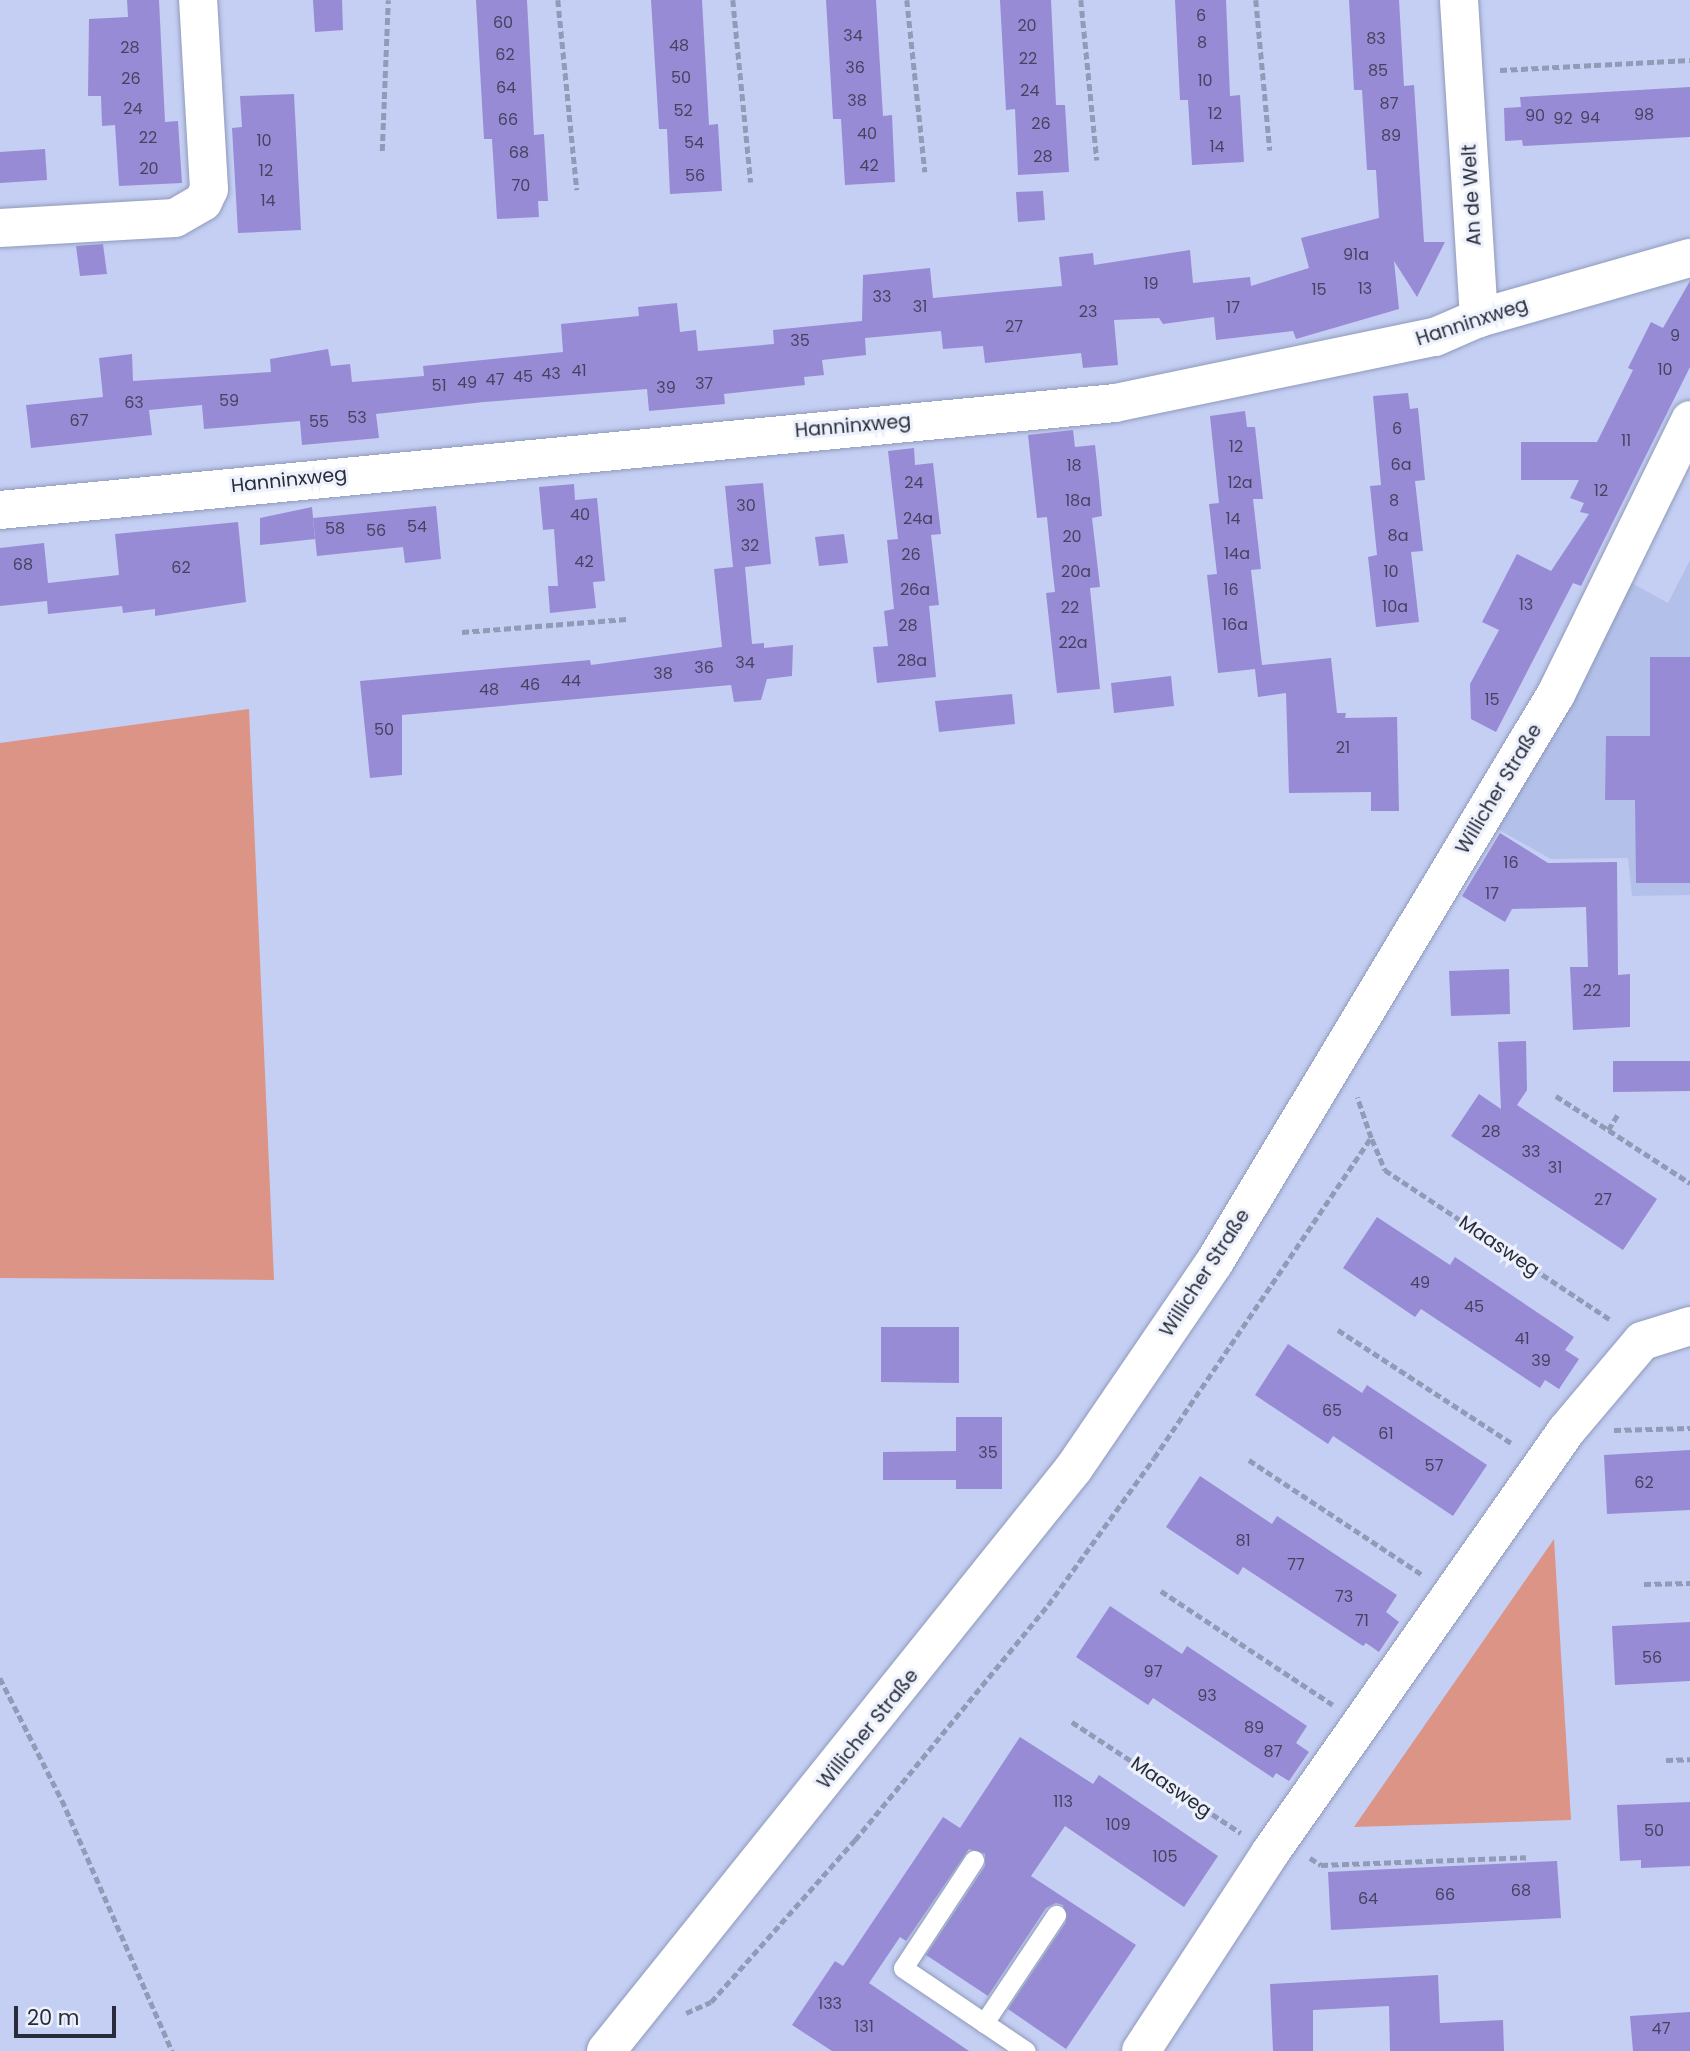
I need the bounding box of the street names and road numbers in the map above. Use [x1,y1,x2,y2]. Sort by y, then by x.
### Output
street label: An de Welt [1458,144,1486,246]
street label: Hanninxweg [1413,293,1531,351]
street label: Hanninxweg [794,410,912,442]
street label: Hanninxweg [230,463,348,497]
street label: Willicher Straße [1451,720,1547,858]
street label: Willicher Straße [1155,1205,1255,1341]
street label: Maasweg [1454,1211,1544,1281]
street label: Willicher Straße [813,1664,923,1794]
street label: Maasweg [1126,1752,1216,1822]

